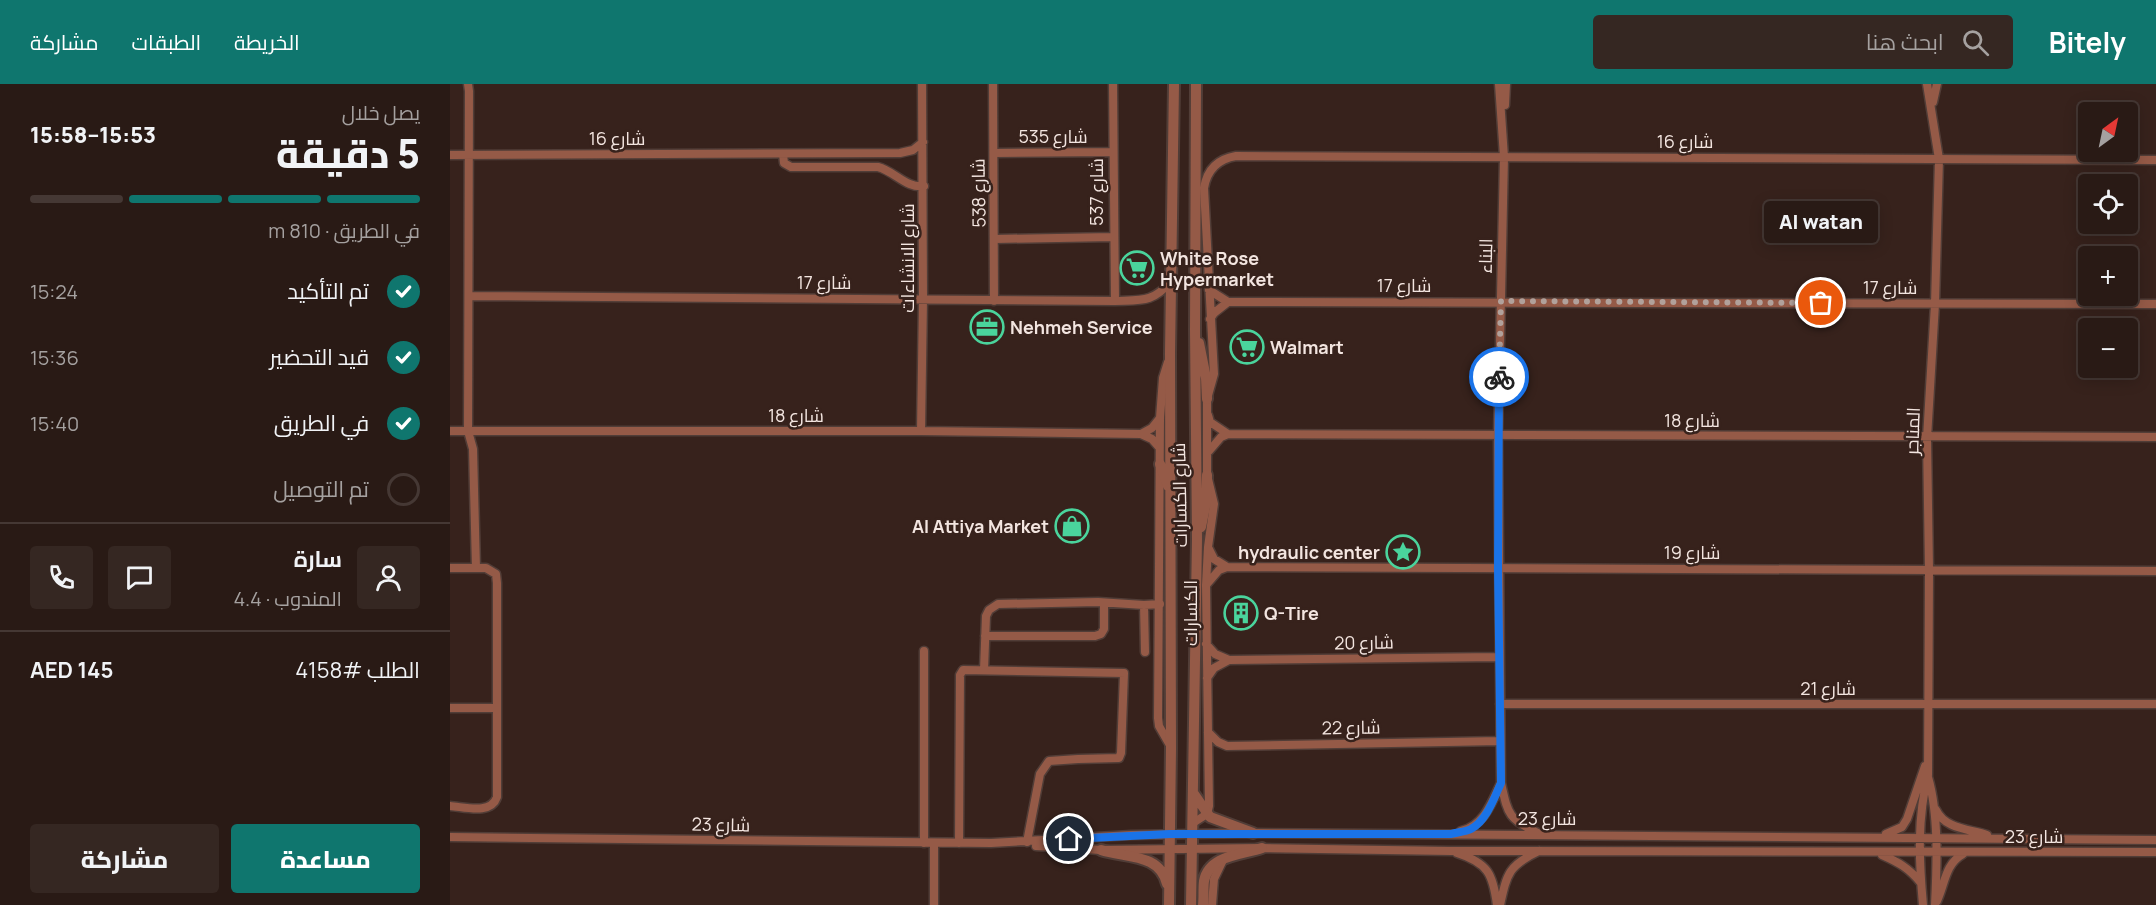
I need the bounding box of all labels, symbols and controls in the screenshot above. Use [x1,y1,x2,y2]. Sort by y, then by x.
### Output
search box [1593,15,2013,69]
text: Bitely [2049,23,2126,61]
icon: search [1959,26,1992,59]
text: ابحث هنا [1866,27,1944,57]
text: مشاركة [30,28,99,56]
text: الطبقات [132,28,201,56]
text: الخريطة [234,28,300,56]
text: يصل خلال [342,99,420,126]
north arrow [2078,102,2138,162]
map controls [2078,102,2138,378]
text: 15:53–15:58 [30,120,156,150]
street label: شارع 535 [1018,124,1088,149]
text: 5 دقيقة [276,126,420,180]
street label: شارع 16 [589,126,645,151]
street label: شارع 16 [1657,129,1713,154]
street label: شارع 538 [965,158,992,228]
street label: شارع 537 [1084,158,1109,226]
button: locate [2078,174,2138,234]
callout: Al watan [1764,201,1878,243]
street label: شارع الانشاءات [895,203,920,313]
text: Al watan [1779,208,1863,235]
text: في الطريق · 810 m [268,217,420,244]
street label: البناء [1473,238,1497,274]
place label: White Rose Hypermarket [1160,246,1274,291]
button: + [2078,246,2138,306]
supermarket icon: White Rose Hypermarket [1119,250,1155,286]
street label: شارع 17 [797,270,851,295]
street label: شارع 17 [1377,273,1431,298]
icon: check [387,275,420,308]
street label: شارع 17 [1863,275,1917,300]
text: تم التأكيد [287,276,369,306]
pin [1795,277,1846,328]
text: 15:24 [30,278,78,305]
icon: bag [1804,286,1837,319]
office icon: Nehmeh Service [969,309,1005,345]
place label: Nehmeh Service [1010,315,1153,339]
button: − [2078,318,2138,378]
supermarket icon: Walmart [1229,329,1265,365]
place label: Walmart [1270,335,1344,359]
icon: check [387,341,420,374]
text: قيد التحضير [269,342,369,372]
text: 15:36 [30,344,79,371]
courier [1469,347,1529,407]
icon: bike [1483,361,1516,394]
street label: شارع 18 [768,403,824,428]
icon: check [387,407,420,440]
street label: المناجر [1899,407,1925,456]
text: في الطريق [274,408,369,438]
street label: شارع 18 [1664,408,1720,433]
text: 15:40 [30,410,79,437]
street label: شارع الكسارات [1166,442,1193,548]
text: تم التوصيل [273,474,369,504]
shop icon: Al Attiya Market [1054,508,1090,544]
place label: Al Attiya Market [912,514,1049,538]
place icon: hydraulic center [1385,534,1421,570]
place label: hydraulic center [1238,540,1380,564]
street label: شارع 19 [1664,540,1720,565]
text: سارة [294,544,342,574]
button: phone [30,546,93,609]
button: chat [108,546,171,609]
button: person [357,546,420,609]
street label: الكسارات [1178,580,1202,646]
text: المندوب · 4.4 [234,585,342,612]
building icon: Q-Tire [1223,595,1259,631]
place label: Q-Tire [1264,601,1319,625]
street label: شارع 20 [1334,629,1394,656]
text: AED 145 [30,655,113,685]
text: الطلب #4158 [295,655,420,685]
street label: شارع 21 [1800,676,1856,701]
street label: شارع 22 [1321,714,1381,741]
street label: شارع 23 [1518,806,1576,831]
street label: شارع 23 [691,811,751,838]
pin [1043,813,1094,864]
icon: home [1052,822,1085,855]
button: مشاركة [30,824,219,893]
button: مساعدة [231,824,420,893]
street label: شارع 23 [2005,824,2063,849]

